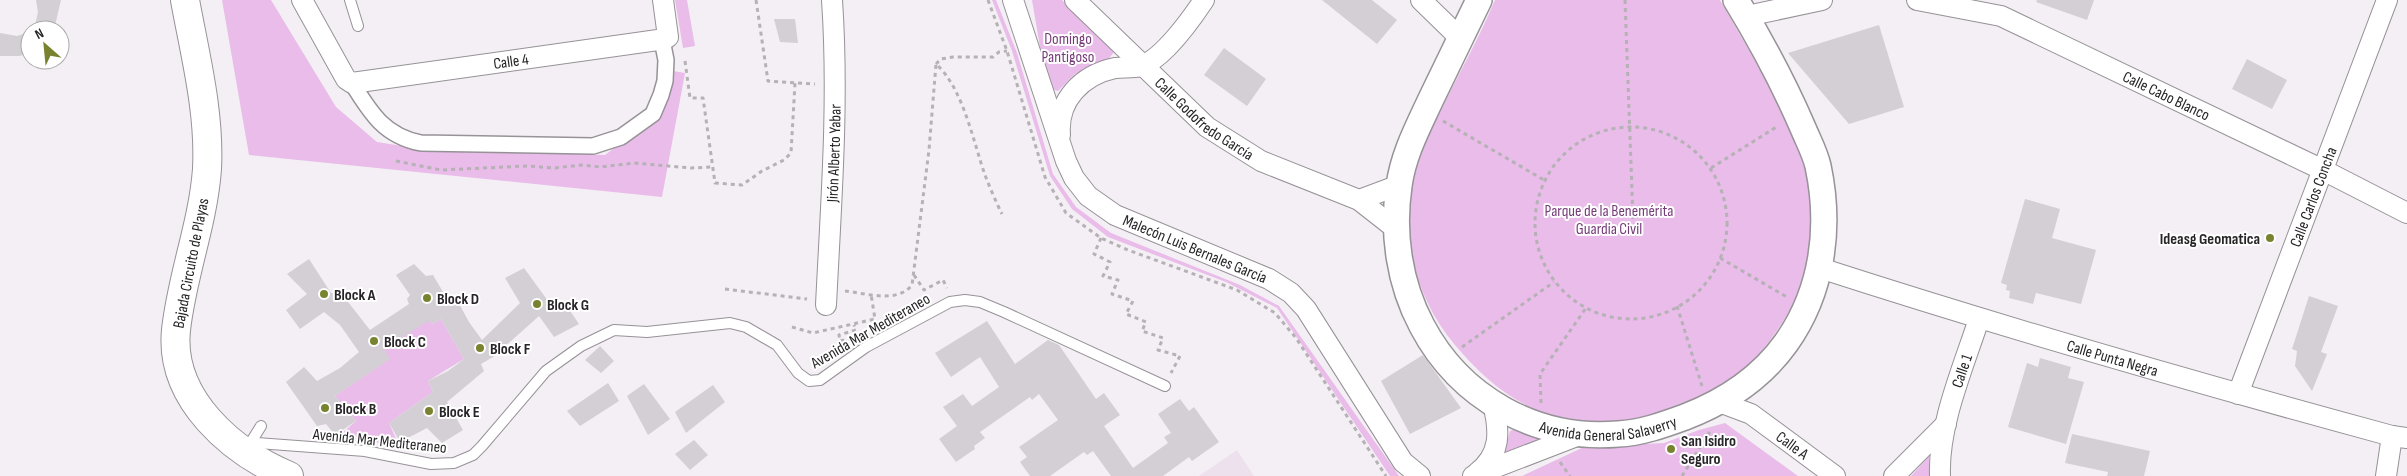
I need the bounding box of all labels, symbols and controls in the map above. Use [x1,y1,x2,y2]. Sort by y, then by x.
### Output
north arrow [20,20,70,70]
text: N [32,25,47,43]
park label: Domingo Pantigoso [1042,30,1094,67]
street label: Calle 4 [492,50,530,74]
street label: Calle Cabo Blanco [2119,68,2212,125]
street label: Calle Godofredo García [1150,74,1257,165]
street label: Jirón Alberto Yabar [823,104,846,204]
street label: Calle Carlos Concha [2287,145,2342,250]
street label: Bajada Circuito de Playas [170,196,213,330]
park label: Parque de la Benemérita Guardia Civil [1545,202,1673,239]
street label: Malecón Luis Bernales García [1120,211,1270,288]
place label: Ideasg Geomatica [2160,230,2260,249]
marker: Ideasg Geomatica [2264,232,2276,244]
place label: Block A [334,286,376,305]
marker: Block A [318,288,330,300]
street label: Avenida Mar Mediteraneo [807,289,934,374]
place label: Block D [437,290,479,309]
marker: Block D [421,292,433,304]
place label: Block G [547,296,589,315]
marker: Block G [531,298,543,310]
place label: Block C [384,333,426,352]
marker: Block C [368,335,380,347]
street label: Calle Punta Negra [2064,337,2160,381]
place label: Block F [490,340,531,359]
marker: Block F [474,342,486,354]
street label: Calle 1 [1948,351,1977,390]
place label: Block B [335,400,377,419]
marker: Block B [319,402,331,414]
place label: Block E [439,403,480,422]
marker: Block E [423,405,435,417]
street label: Avenida General Salaverry [1536,413,1679,446]
street label: Avenida Mar Mediteraneo [311,425,448,458]
street label: Calle A [1772,428,1812,464]
place label: San Isidro Seguro [1681,432,1736,469]
marker: San Isidro Seguro [1665,443,1677,455]

